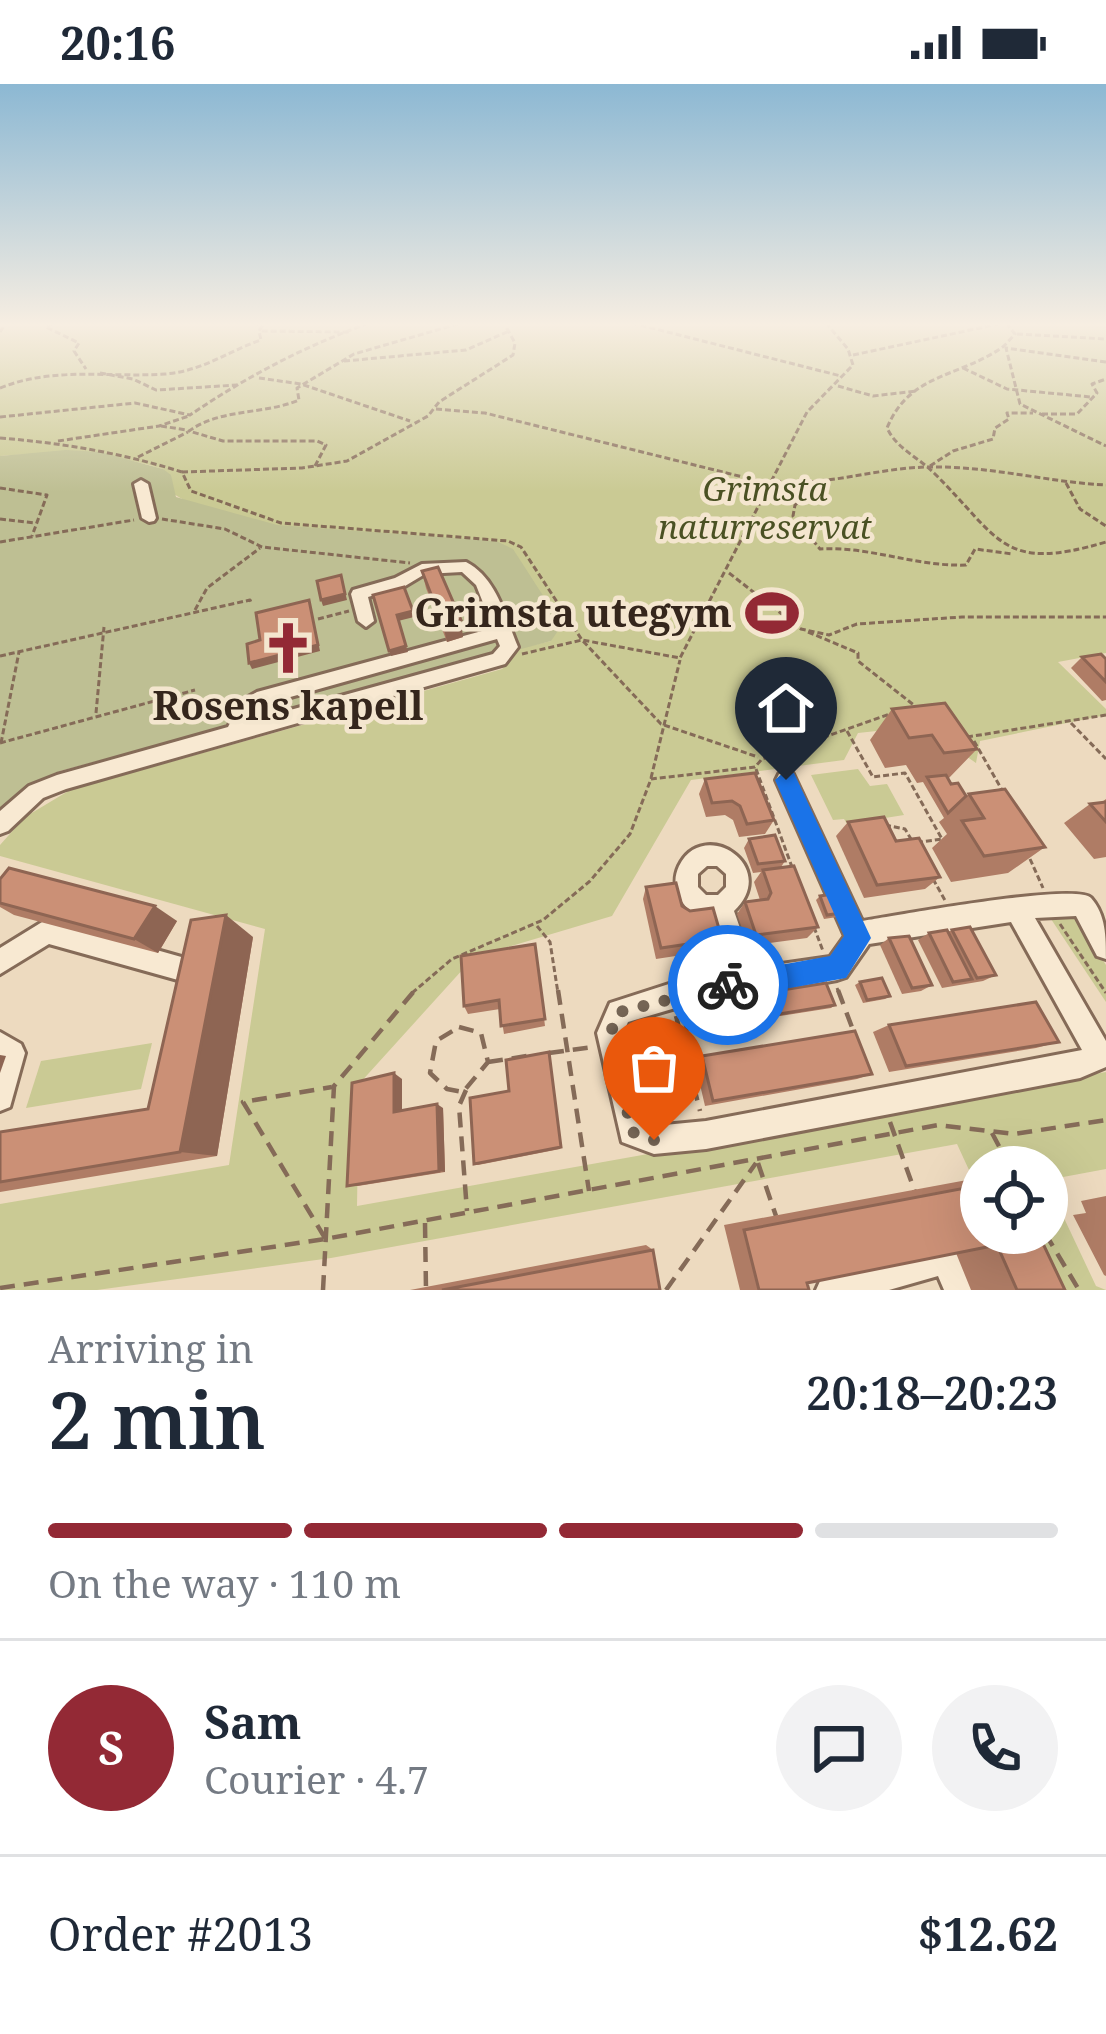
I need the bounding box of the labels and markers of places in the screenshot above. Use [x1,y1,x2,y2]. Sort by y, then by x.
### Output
sports icon: Grimsta utegym [743,584,801,642]
place label: Grimsta utegym [414,585,732,638]
church icon: Rosens kapell [259,619,317,677]
pin [735,657,837,780]
place label: Rosens kapell [153,678,424,731]
pin [603,1017,705,1140]

